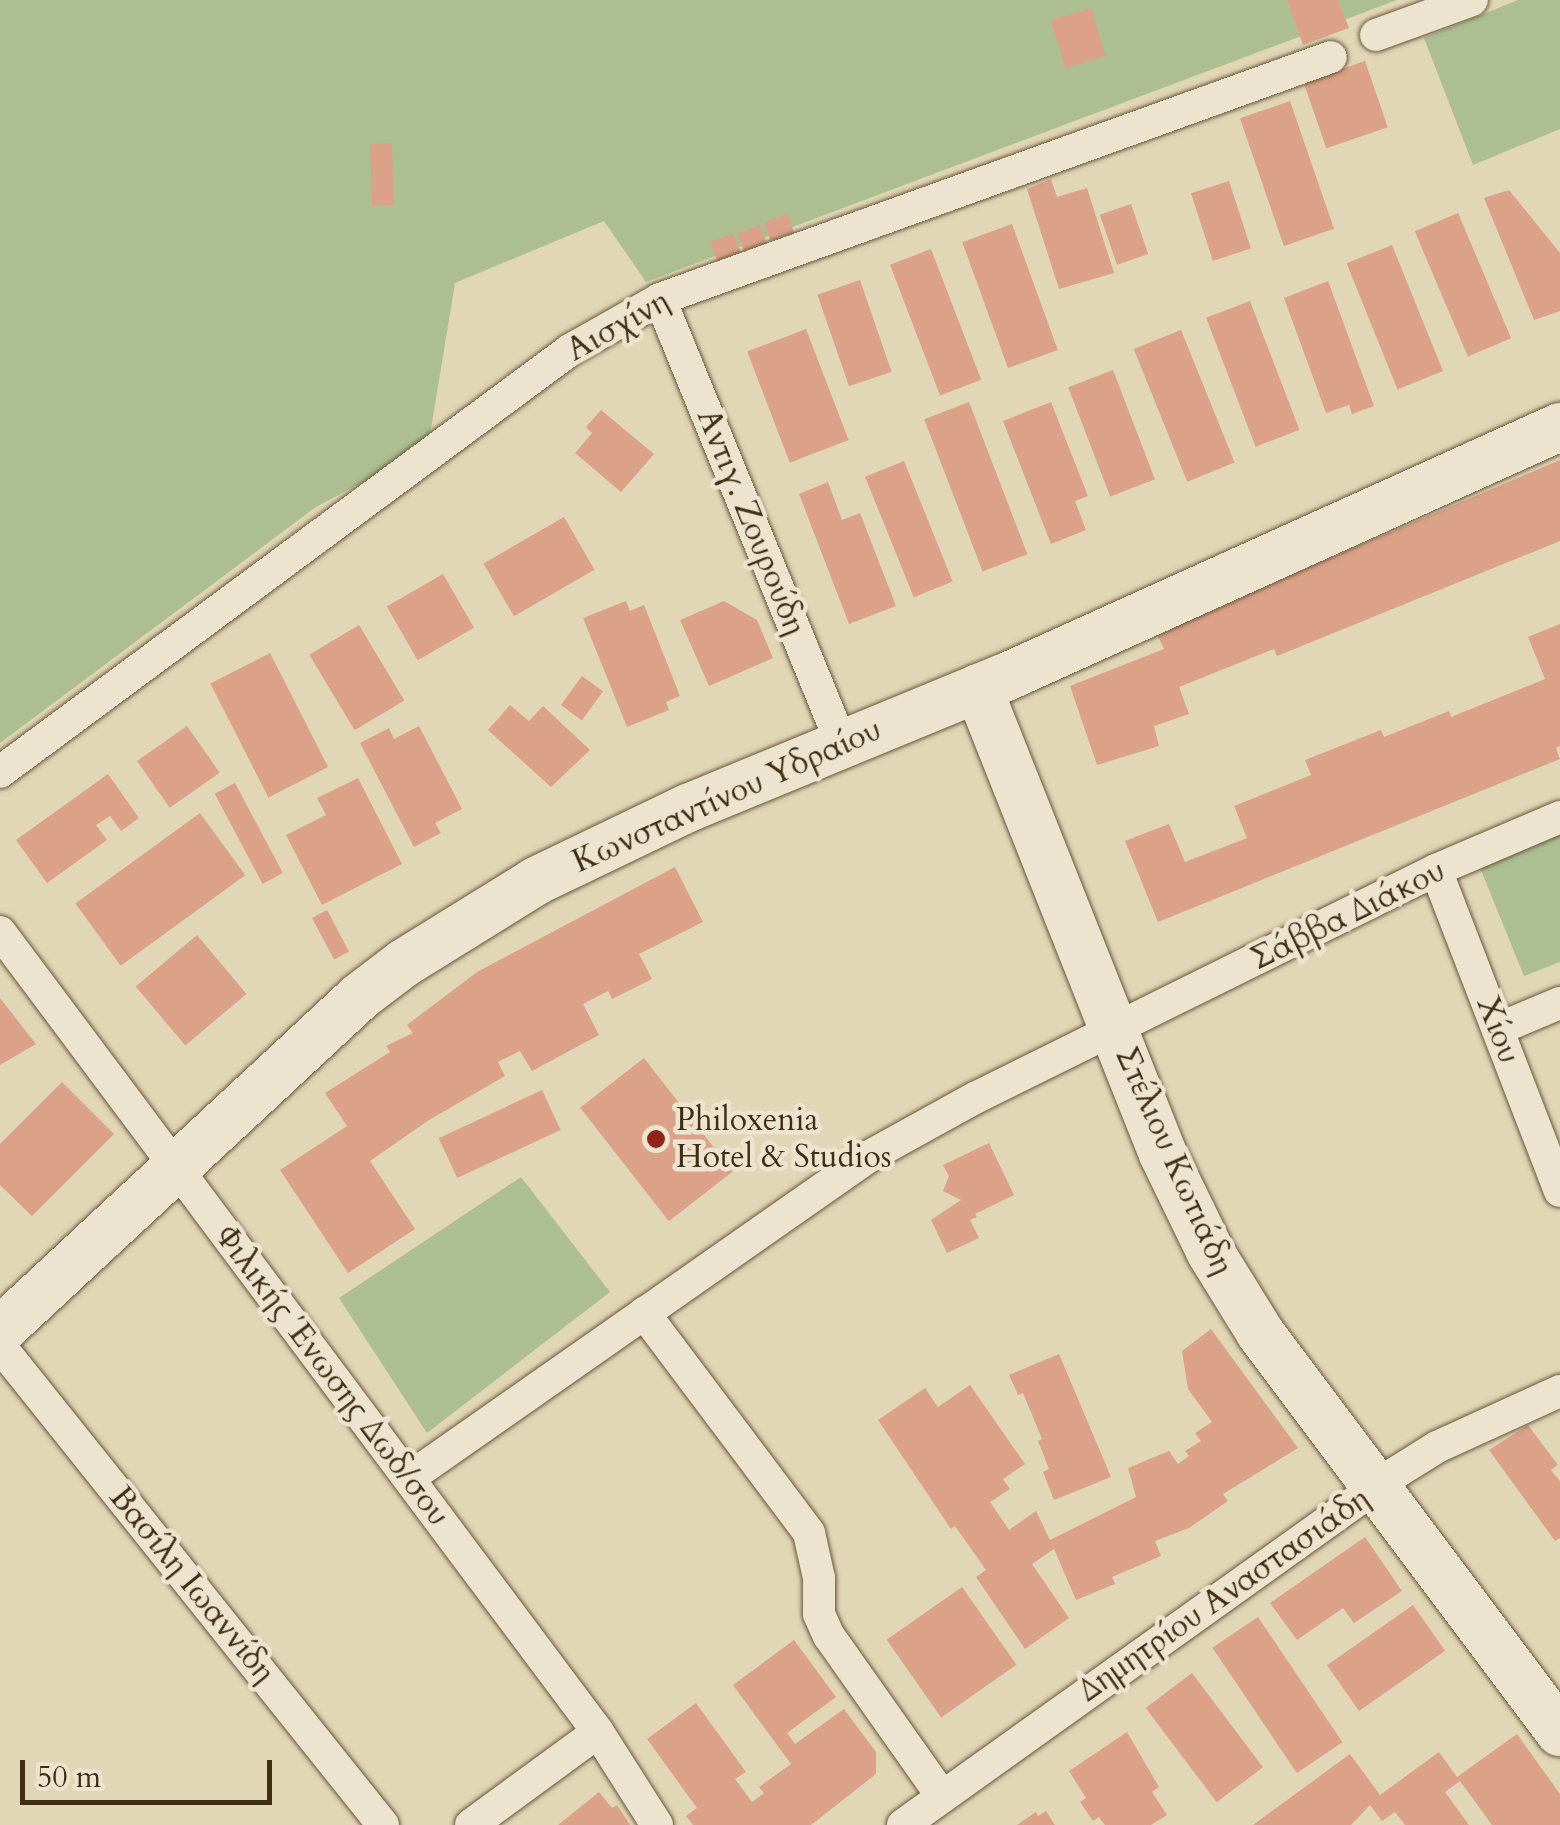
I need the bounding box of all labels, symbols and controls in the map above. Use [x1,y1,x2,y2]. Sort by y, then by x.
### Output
street label: Αισχίνη [560,282,676,370]
street label: Αντιγ. Ζουρούδη [688,403,814,641]
street label: Κωνσταντίνου Υδραίου [567,711,887,881]
street label: Σάββα Διάκου [1245,852,1451,978]
street label: Χίου [1468,991,1528,1069]
street label: Στέλιου Κωτιάδη [1107,1041,1241,1281]
place label: Philoxenia Hotel & Studios [676,1102,892,1177]
marker: Philoxenia Hotel & Studios [645,1128,667,1150]
street label: Φιλικής Ένωσης Δωδ/σου [207,1219,457,1533]
street label: Βασίλη Ιωαννίδη [101,1479,283,1691]
street label: Δημητρίου Αναστασιάδη [1071,1480,1377,1710]
scale bar [25,1740,278,1802]
text: 50 m [37,1757,101,1798]

